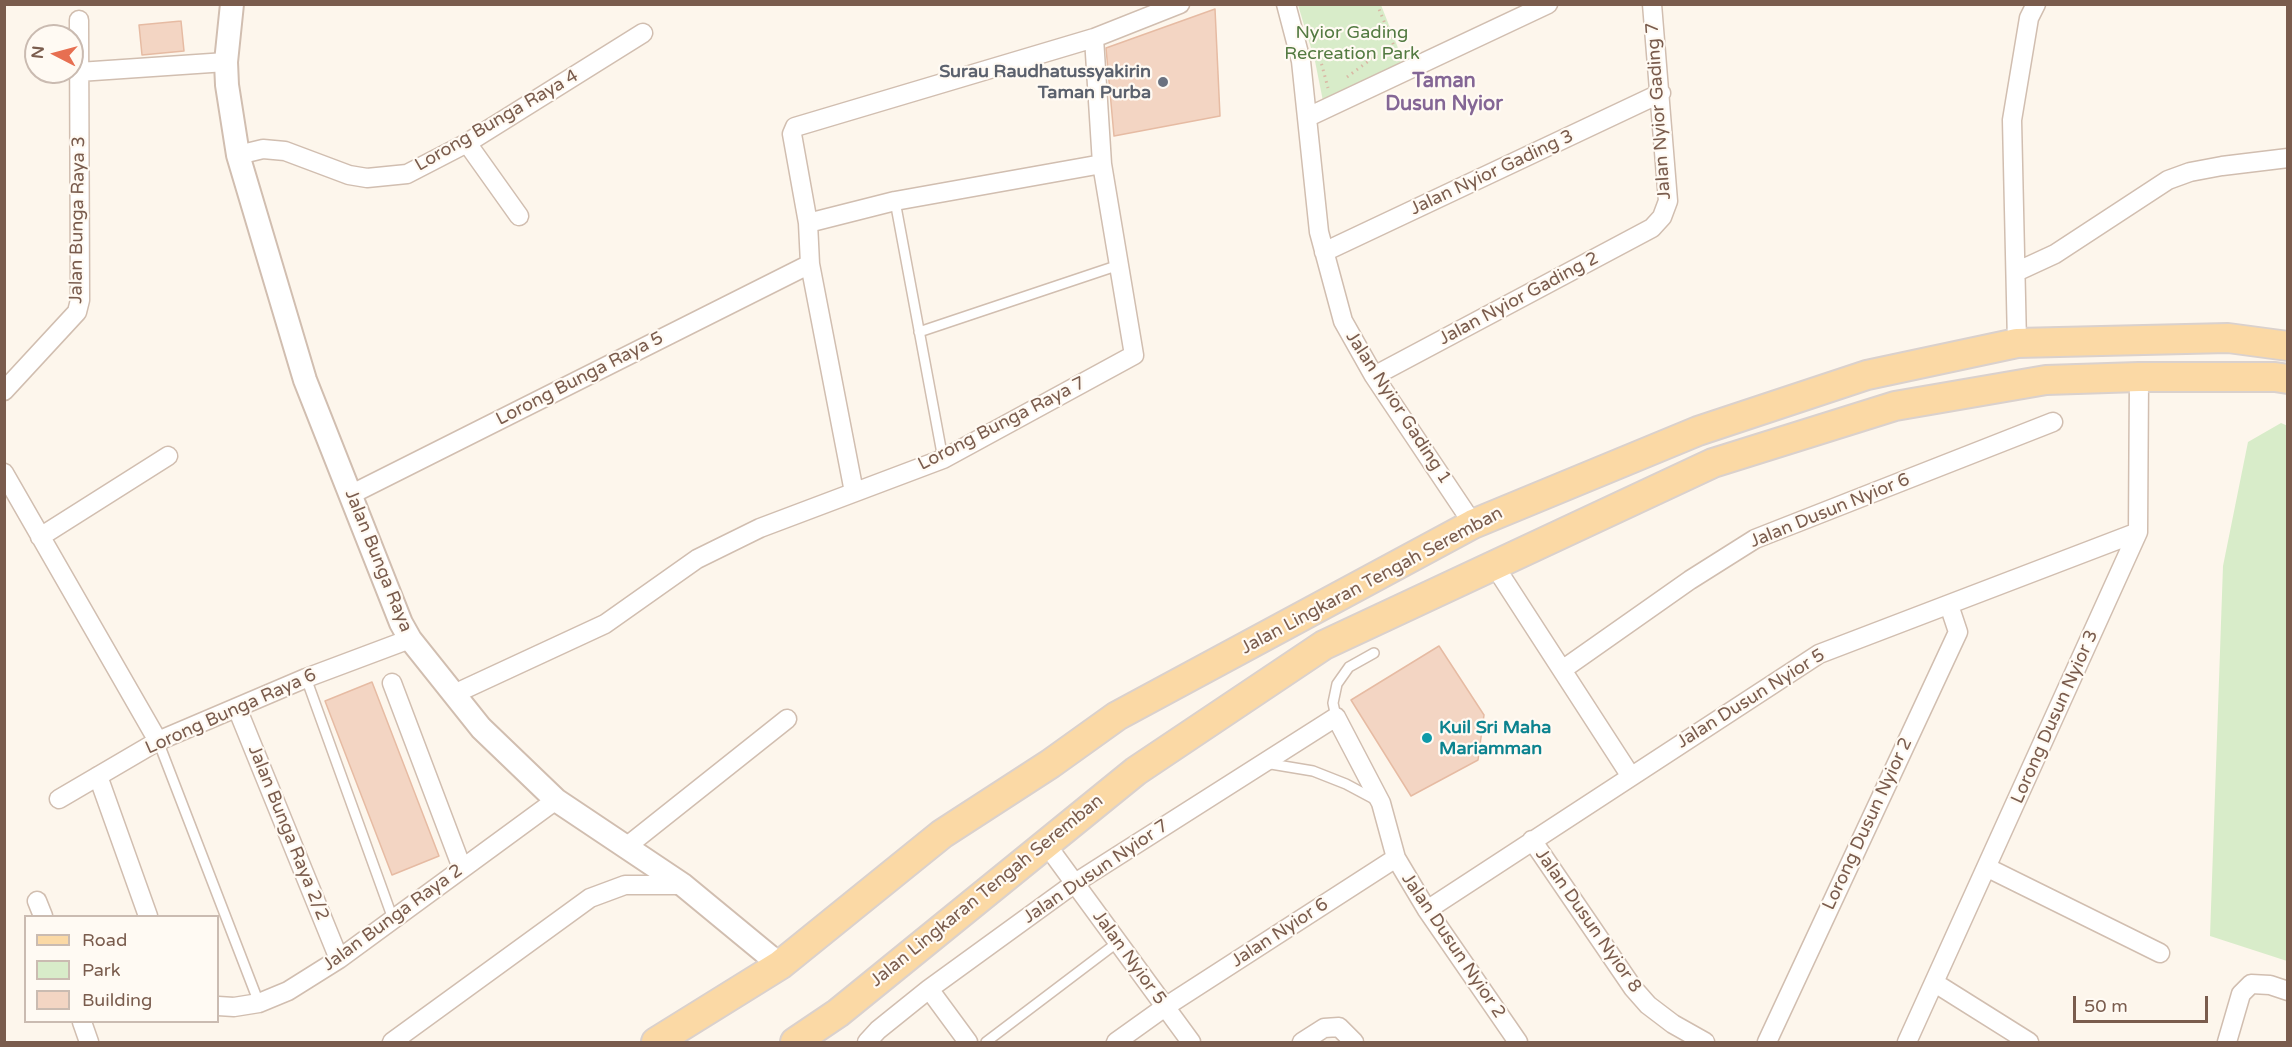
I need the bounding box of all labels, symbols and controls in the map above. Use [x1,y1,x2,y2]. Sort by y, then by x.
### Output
park label: Nyior Gading Recreation Park [1284,22,1420,64]
street label: Jalan Nyior Gading 7 [1642,22,1676,200]
north arrow [24,24,84,84]
text: N [27,45,49,60]
place label: Surau Raudhatussyakirin Taman Purba [939,61,1151,104]
street label: Lorong Bunga Raya 4 [412,65,582,177]
district label: Taman Dusun Nyior [1385,70,1503,117]
marker: Surau Raudhatussyakirin Taman Purba [1156,75,1170,89]
street label: Jalan Nyior Gading 3 [1407,126,1577,220]
street label: Jalan Bunga Raya 3 [66,136,90,304]
street label: Jalan Nyior Gading 2 [1436,248,1602,350]
street label: Lorong Bunga Raya 5 [493,327,667,431]
street label: Jalan Nyior Gading 1 [1341,328,1455,488]
street label: Lorong Bunga Raya 7 [915,372,1089,476]
street label: Jalan Dusun Nyior 6 [1747,469,1913,553]
street label: Jalan Bunga Raya [340,487,416,635]
street label: Jalan Lingkaran Tengah Seremban [1237,503,1507,659]
street label: Lorong Dusun Nyior 3 [2007,627,2103,807]
street label: Jalan Dusun Nyior 5 [1673,645,1829,753]
street label: Lorong Bunga Raya 6 [142,665,320,759]
place label: Kuil Sri Maha Mariamman [1439,717,1551,760]
marker: Kuil Sri Maha Mariamman [1420,731,1434,745]
street label: Lorong Dusun Nyior 2 [1819,734,1917,914]
street label: Jalan Bunga Raya 2/2 [243,742,333,924]
street label: Jalan Lingkaran Tengah Seremban [866,790,1108,992]
street label: Jalan Dusun Nyior 7 [1019,815,1173,929]
street label: Jalan Dusun Nyior 8 [1530,845,1646,997]
street label: Jalan Bunga Raya 2 [319,860,467,976]
street label: Jalan Dusun Nyior 2 [1396,869,1510,1023]
street label: Jalan Nyior 6 [1228,894,1332,972]
street label: Jalan Nyior 5 [1088,907,1170,1009]
legend [24,915,219,1023]
text: Road [82,929,127,951]
text: Park [82,959,120,981]
scale bar [2076,984,2211,1022]
text: Building [82,989,152,1011]
text: 50 m [2084,995,2128,1017]

